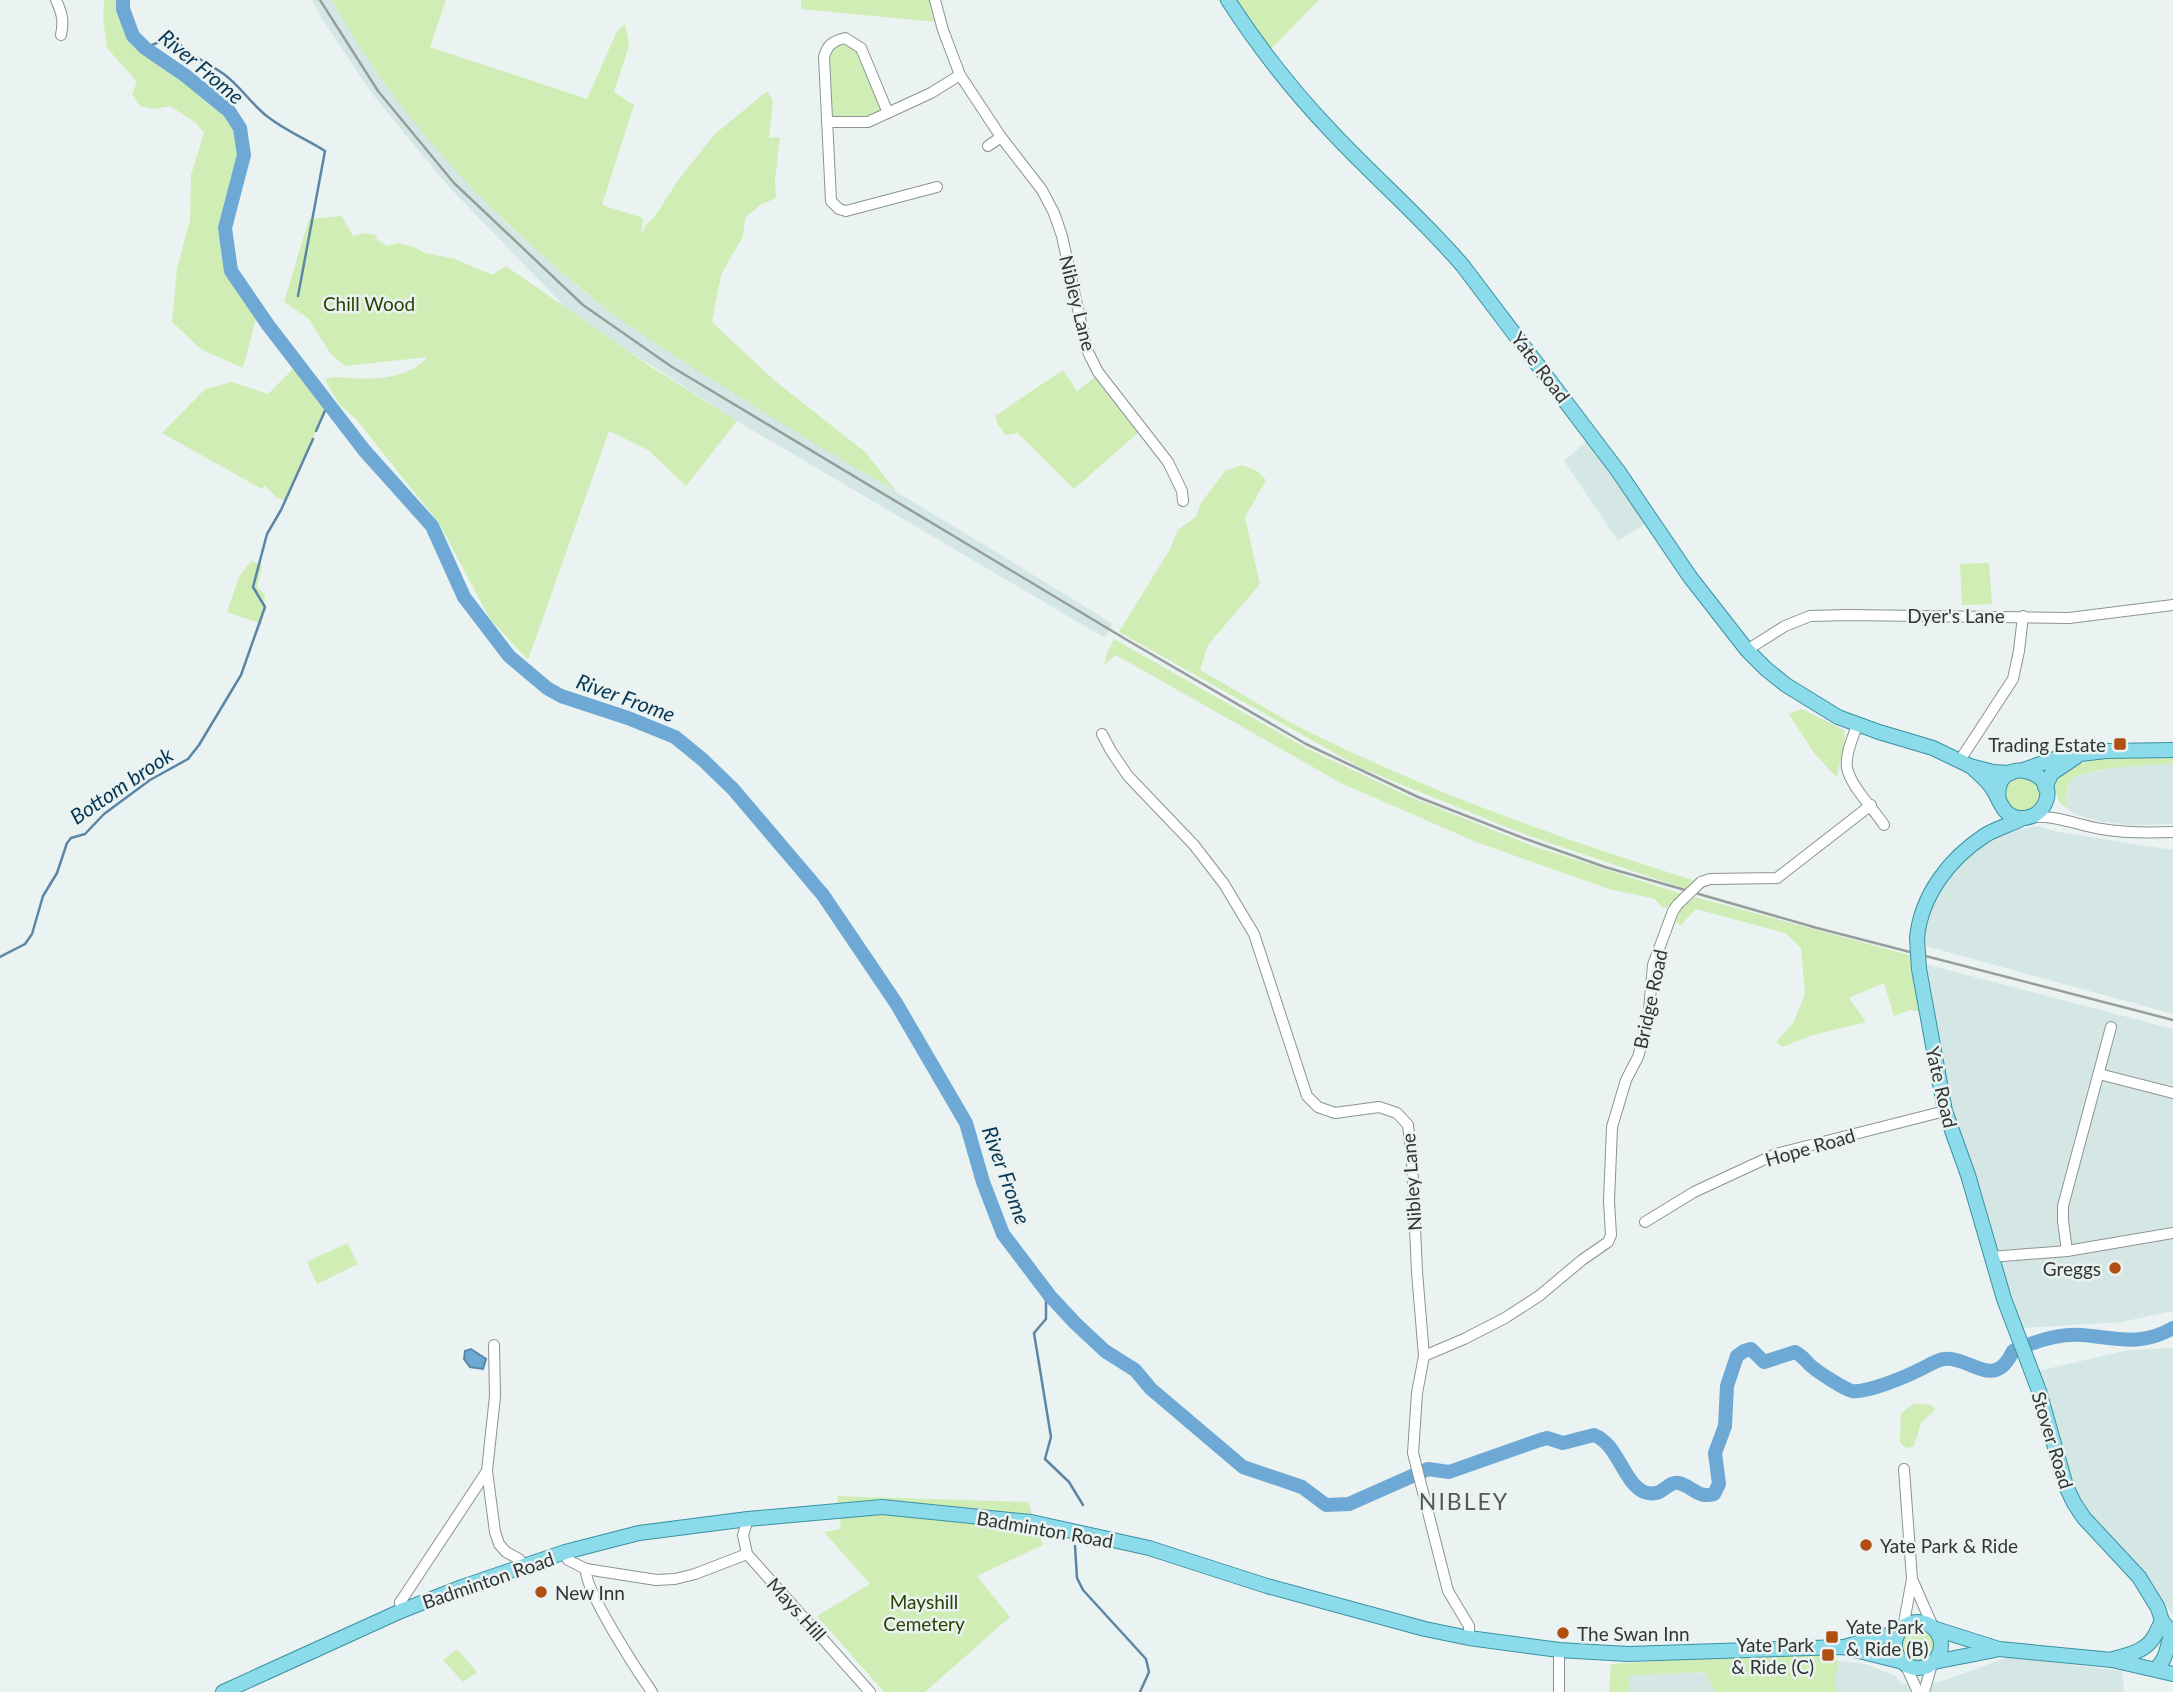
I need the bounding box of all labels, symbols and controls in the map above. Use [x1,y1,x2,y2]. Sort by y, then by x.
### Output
water label: River Frome [155,23,249,109]
street label: Nibley Lane [1055,253,1101,353]
park label: Chill Wood [323,292,415,315]
street label: Yate Road [1507,327,1575,407]
street label: Dyer's Lane [1907,604,2005,627]
water label: River Frome [573,668,679,726]
place label: Trading Estate [1988,733,2106,756]
marker: Trading Estate [2112,736,2128,752]
water label: Bottom brook [65,741,178,829]
street label: Bridge Road [1628,947,1672,1051]
street label: Yate Road [1921,1044,1963,1130]
water label: River Frome [978,1122,1036,1228]
street label: Hope Road [1762,1123,1858,1171]
street label: Nibley Lane [1396,1132,1426,1232]
place label: Greggs [2043,1257,2101,1280]
marker: Greggs [2107,1260,2123,1276]
street label: Stover Road [2027,1389,2079,1491]
district label: NIBLEY [1419,1487,1509,1515]
street label: Badminton Road [975,1506,1115,1552]
place label: Yate Park & Ride [1880,1534,2018,1557]
marker: Yate Park & Ride [1858,1537,1874,1553]
street label: Badminton Road [419,1547,557,1613]
street label: Mays Hill [763,1573,831,1645]
place label: New Inn [555,1581,625,1604]
marker: New Inn [533,1584,549,1600]
park label: Mayshill Cemetery [883,1590,965,1635]
place label: Yate Park & Ride (B) [1846,1615,1929,1660]
place label: The Swan Inn [1577,1622,1690,1645]
marker: The Swan Inn [1555,1625,1571,1641]
marker: Yate Park & Ride (B) [1824,1629,1840,1645]
place label: Yate Park & Ride (C) [1731,1633,1814,1678]
marker: Yate Park & Ride (C) [1820,1647,1836,1663]

